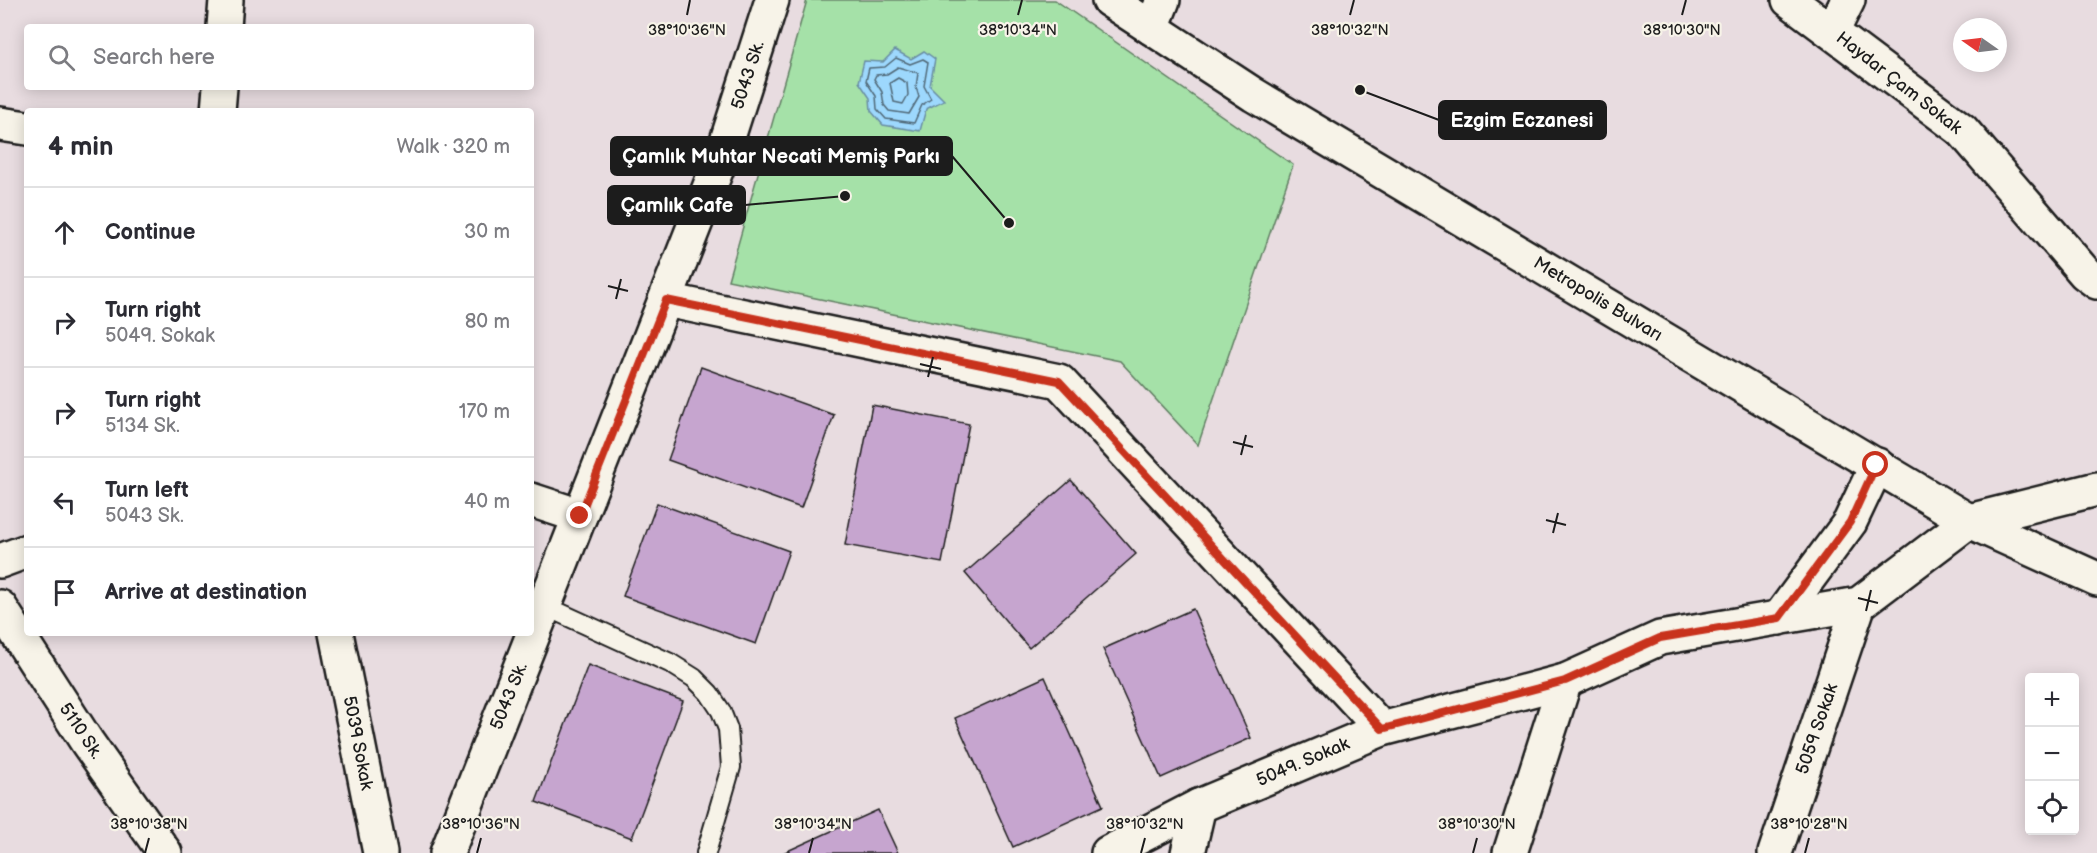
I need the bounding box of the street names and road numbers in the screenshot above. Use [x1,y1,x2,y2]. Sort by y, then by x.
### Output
street label: Haydar Çam Sokak [1832,27,1966,139]
street label: 5043 Sk. [727,38,769,112]
street label: Metropolis Bulvarı [1530,252,1666,346]
street label: 5043 Sk. [486,659,532,733]
street label: 5059 Sokak [1792,681,1842,777]
street label: 5039 Sokak [339,694,377,792]
street label: 5110 Sk. [55,699,107,763]
street label: 5049. Sokak [1253,733,1353,791]

